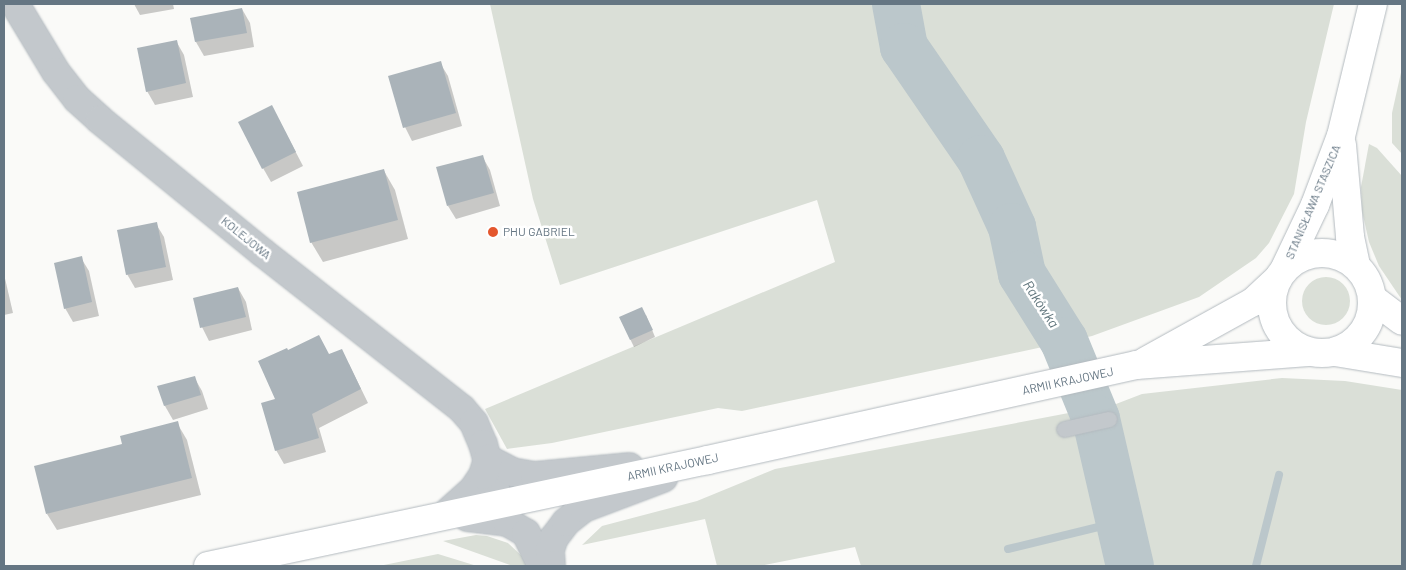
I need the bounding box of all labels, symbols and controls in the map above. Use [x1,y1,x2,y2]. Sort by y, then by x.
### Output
street label: STANISŁAWA STASZICA [1282,143,1344,261]
street label: KOLEJOWA [218,214,274,262]
place label: PHU GABRIEL [503,225,575,239]
marker: PHU GABRIEL [487,226,499,238]
water label: Rakówka [1020,277,1062,331]
street label: ARMII KRAJOWEJ [1021,364,1115,398]
street label: ARMII KRAJOWEJ [626,450,720,484]

